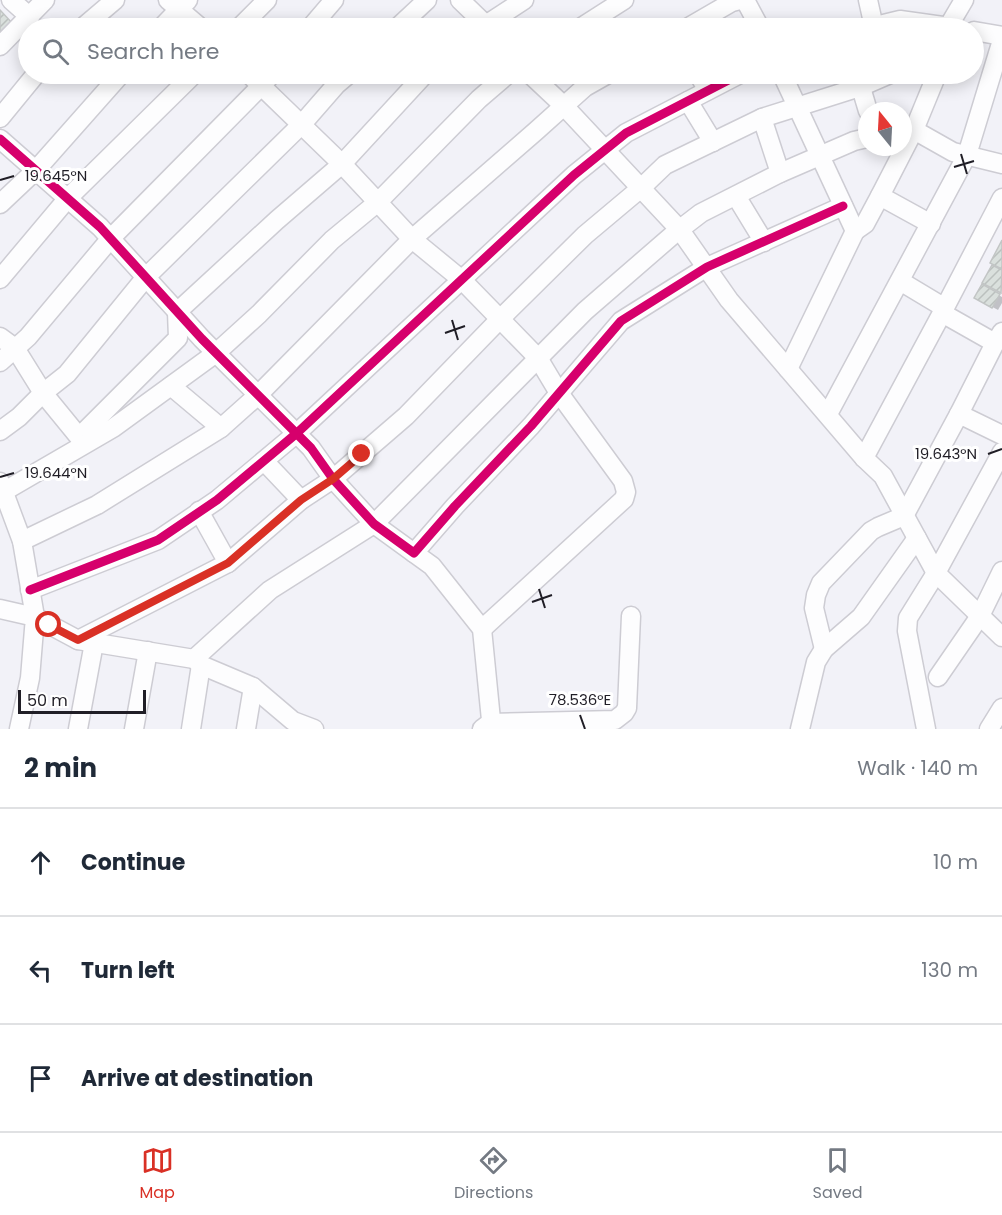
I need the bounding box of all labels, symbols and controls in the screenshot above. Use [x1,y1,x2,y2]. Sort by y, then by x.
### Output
search box [18,18,984,84]
icon: search [39,35,72,68]
text: Search here [87,36,220,67]
north arrow [858,102,912,156]
text: 19.645°N [25,165,87,186]
route end [348,440,374,466]
text: 19.643°N [915,443,977,464]
text: 19.644°N [25,462,87,483]
route start [35,611,61,637]
scale bar [18,687,146,714]
text: 50 m [27,689,68,712]
text: 78.536°E [549,689,611,710]
text: 2 min [24,750,97,786]
text: Walk · 140 m [857,754,978,782]
icon: ahead [24,846,57,879]
text: Continue [81,847,185,878]
text: 10 m [933,848,978,876]
icon: left [24,954,57,987]
text: Turn left [81,955,175,986]
text: 130 m [921,956,978,984]
icon: arrive [24,1062,57,1095]
text: Arrive at destination [81,1063,313,1094]
tab: Map [140,1144,175,1205]
tab: Directions [454,1144,533,1205]
tab: Saved [813,1144,862,1205]

